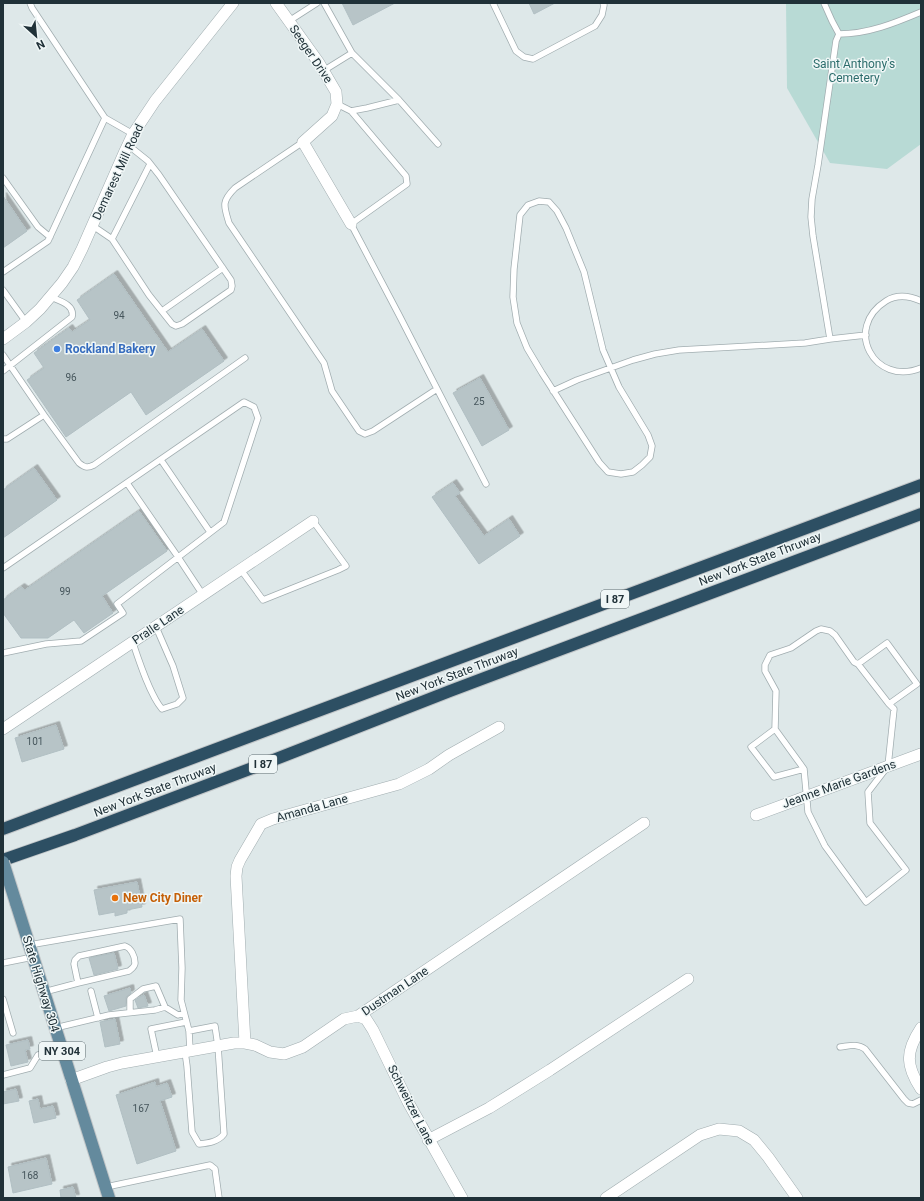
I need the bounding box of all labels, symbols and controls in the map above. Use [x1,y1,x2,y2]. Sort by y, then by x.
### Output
north arrow [16,16,56,56]
street label: Seeger Drive [286,22,336,86]
text: N [34,37,47,52]
park label: Saint Anthony's Cemetery [813,57,895,85]
street label: Demarest Mill Road [90,122,146,222]
house number: 94 [113,310,125,321]
place label: Rockland Bakery [65,342,157,356]
marker: Rockland Bakery [52,344,62,354]
house number: 96 [65,372,77,383]
house number: 25 [473,396,485,407]
street label: New York State Thruway [697,529,823,589]
house number: 99 [59,586,71,597]
road number: I 87 [601,590,629,608]
street label: Pralle Lane [130,603,186,647]
street label: New York State Thruway [394,644,520,704]
house number: 101 [27,736,43,747]
road number: I 87 [249,755,277,773]
street label: Jeanne Marie Gardens [780,757,898,811]
street label: New York State Thruway [92,760,218,820]
street label: Amanda Lane [275,791,349,825]
place label: New City Diner [123,891,203,905]
marker: New City Diner [110,893,120,903]
street label: State Highway 304 [20,934,62,1034]
street label: Dustman Lane [359,964,431,1018]
road number: NY 304 [39,1042,85,1060]
street label: Schweitzer Lane [385,1063,437,1147]
house number: 167 [133,1103,150,1114]
house number: 168 [22,1170,39,1181]

